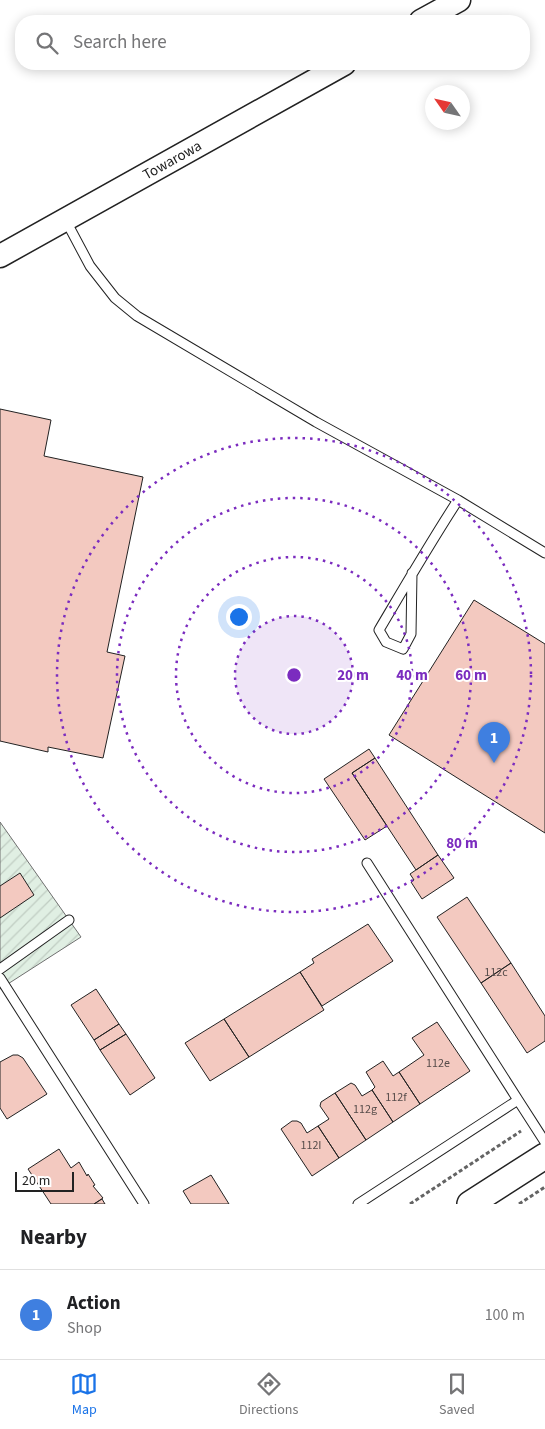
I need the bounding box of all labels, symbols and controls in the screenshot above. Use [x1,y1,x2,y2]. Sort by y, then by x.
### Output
search box [15,15,530,70]
icon: search [33,29,61,57]
text: Search here [73,29,167,56]
north arrow [425,85,470,130]
street label: Towarowa [139,136,206,185]
your location [226,604,252,630]
text: 20 m [337,665,369,686]
text: 40 m [396,665,428,686]
text: 60 m [455,665,487,686]
centre of rings [285,666,303,684]
pin: 1 [478,722,510,763]
text: 80 m [446,833,478,854]
house number: 112c [484,964,508,981]
house number: 112e [426,1055,450,1072]
house number: 112f [385,1089,407,1106]
house number: 112g [353,1101,377,1118]
house number: 112I [300,1137,322,1154]
scale bar [15,1169,74,1192]
text: 20 m [22,1171,50,1191]
text: Nearby [20,1222,87,1252]
text: Action [67,1290,121,1317]
text: 1 [32,1304,40,1326]
text: 100 m [485,1304,525,1326]
text: Shop [67,1317,102,1339]
tab: Map [70,1370,98,1420]
tab: Directions [239,1370,298,1420]
tab: Saved [439,1370,475,1420]

